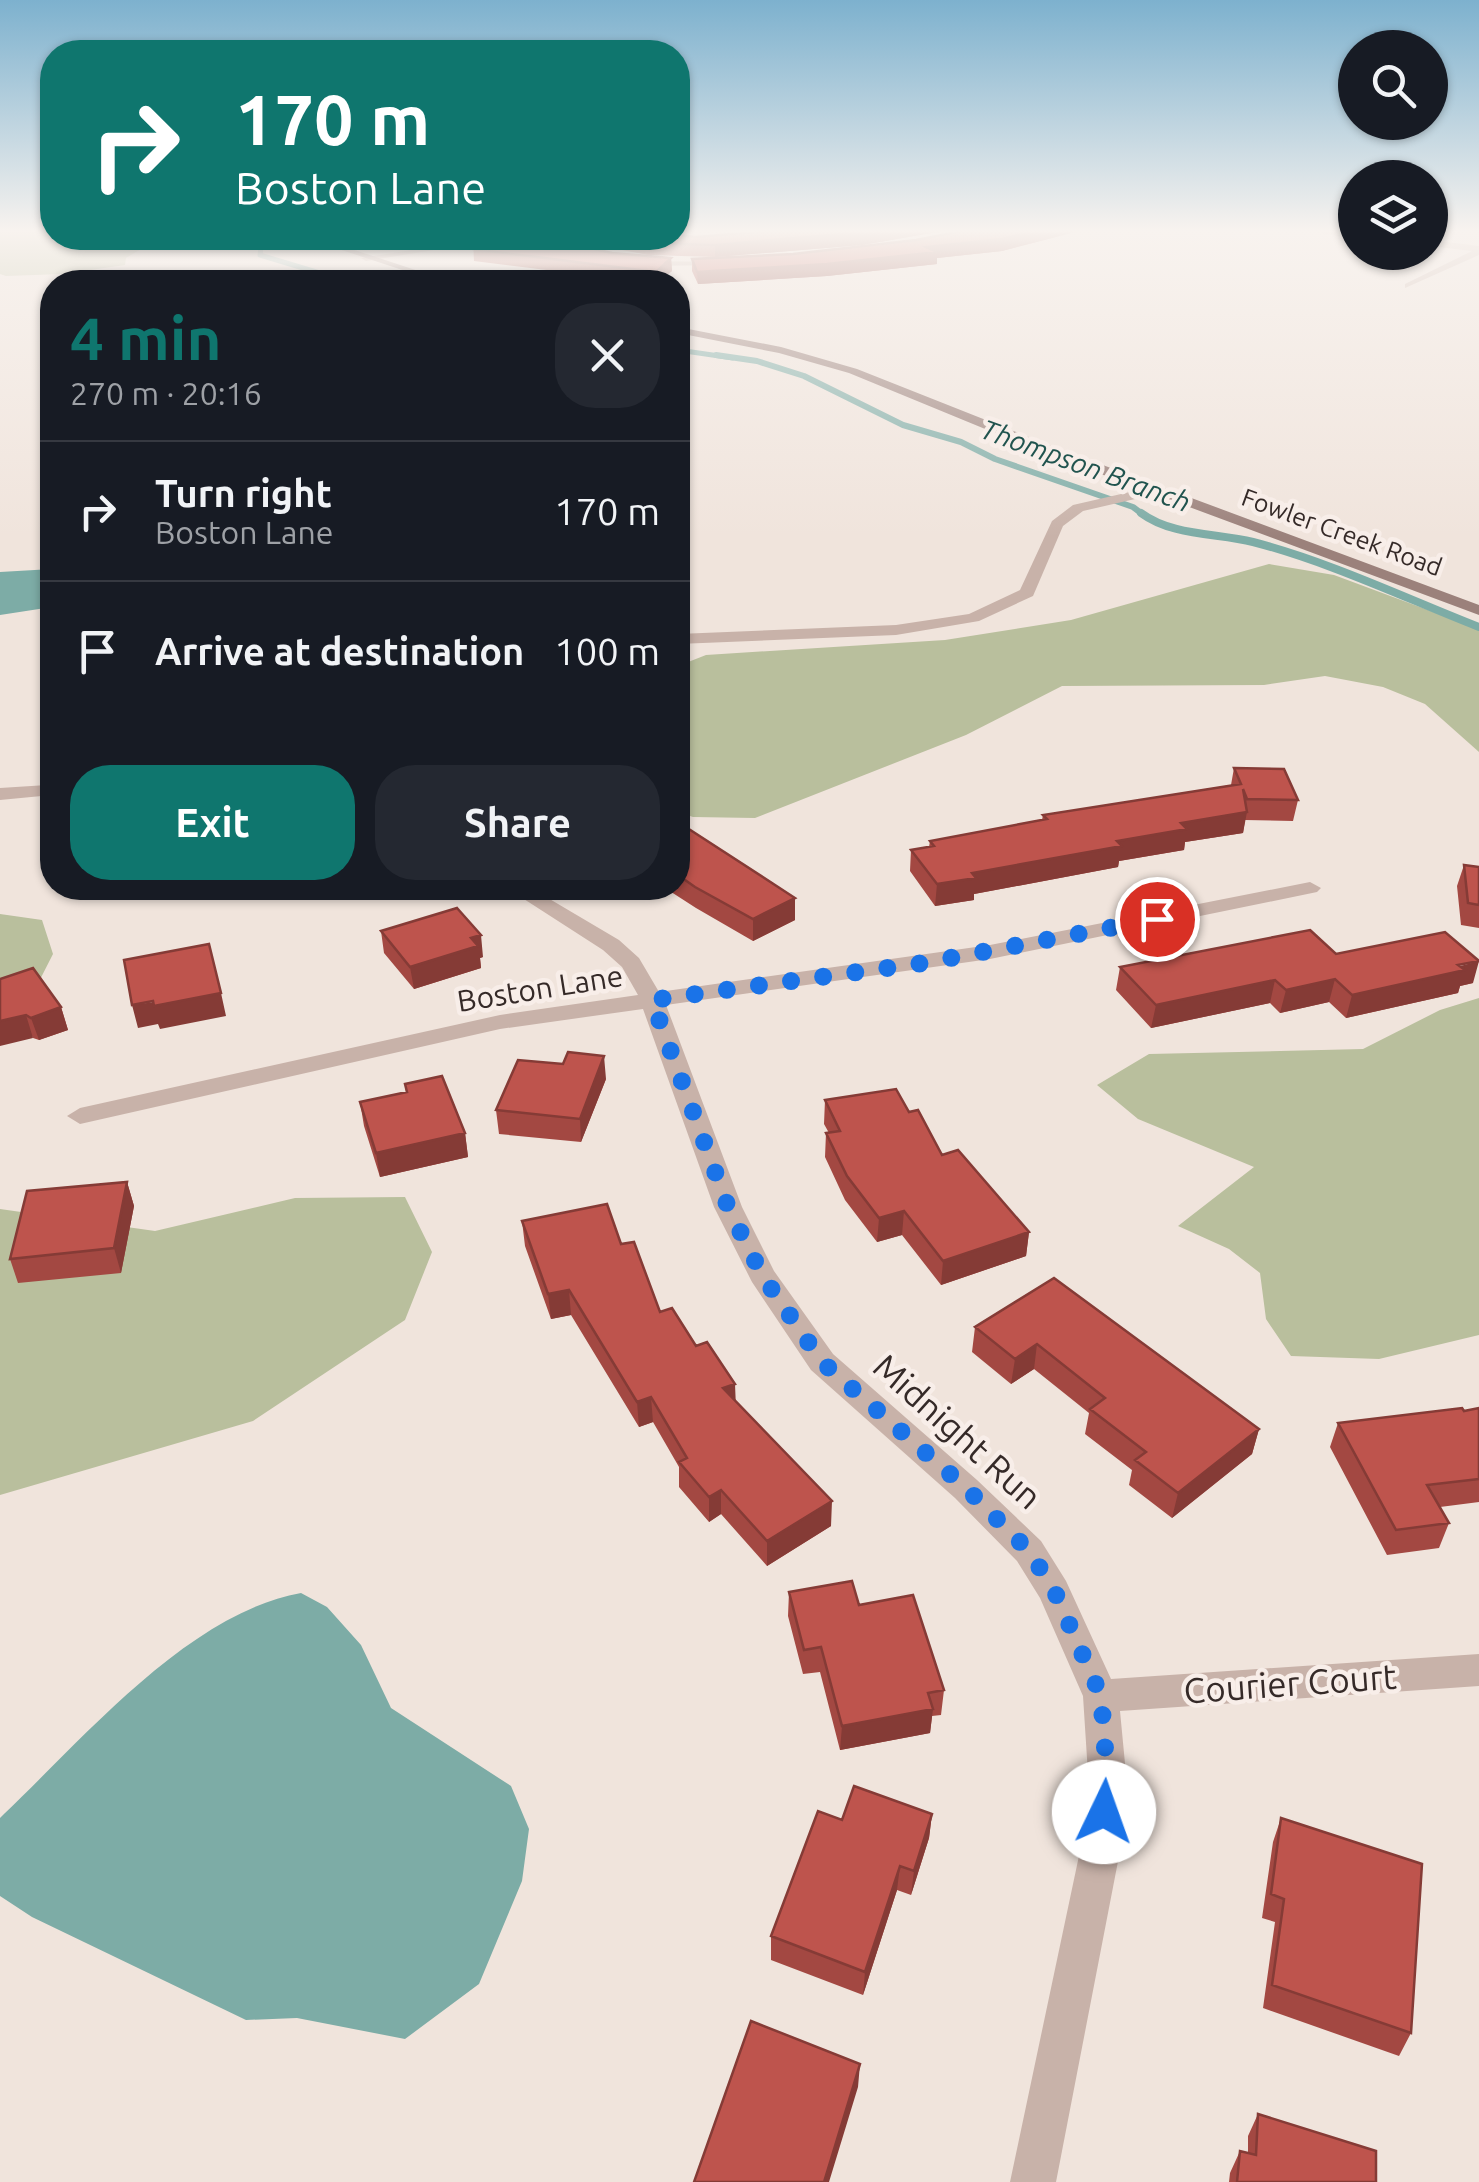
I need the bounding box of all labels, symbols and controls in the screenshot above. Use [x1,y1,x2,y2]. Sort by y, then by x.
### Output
map controls [1338,30,1448,270]
button: search [1338,30,1448,140]
icon: right [70,80,200,210]
text: 170 m [235,80,430,158]
button: layers [1338,160,1448,270]
text: Boston Lane [235,162,486,213]
button: close [555,303,660,408]
text: 4 min [70,304,222,371]
text: 270 m · 20:16 [70,375,262,411]
water label: Thompson Branch [977,413,1195,517]
text: Turn right [155,472,332,514]
street label: Fowler Creek Road [1238,483,1446,581]
icon: right [70,484,125,539]
text: 170 m [554,490,660,532]
text: Boston Lane [155,514,333,550]
icon: arrive [70,624,125,679]
text: Arrive at destination [155,630,524,672]
text: 100 m [554,630,660,672]
button: Exit [70,765,355,880]
button: Share [375,765,660,880]
pin [1115,877,1200,962]
icon: arrive [1130,892,1185,947]
street label: Boston Lane [455,958,625,1018]
street label: Midnight Run [866,1345,1050,1517]
street label: Courier Court [1182,1656,1398,1710]
position arrow [1052,1760,1156,1864]

